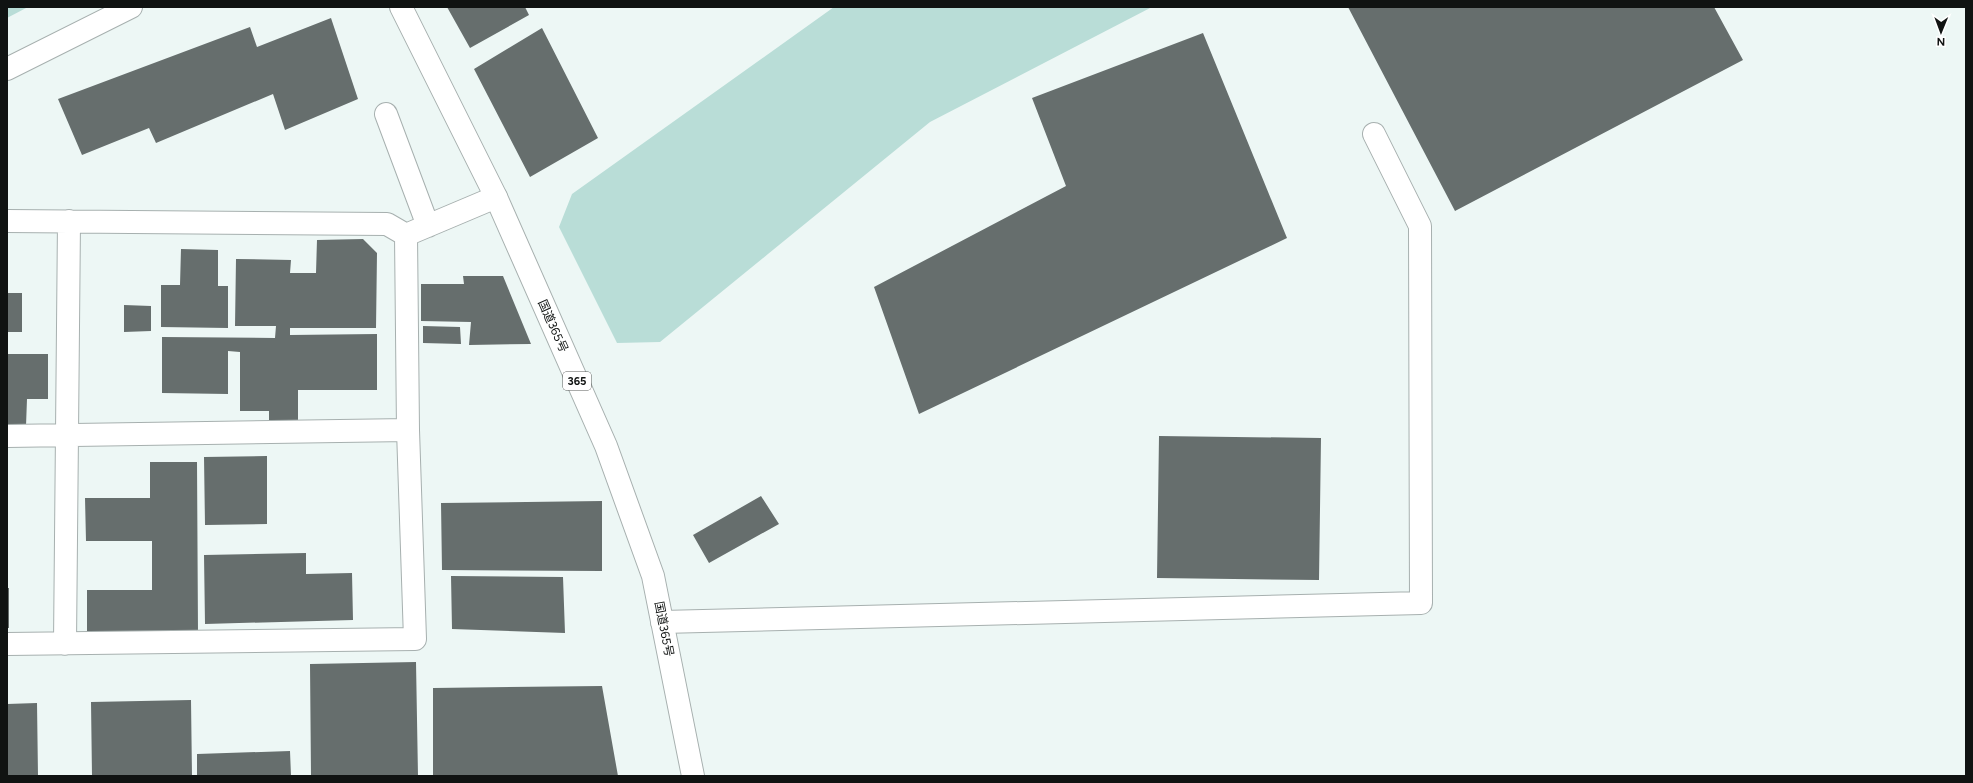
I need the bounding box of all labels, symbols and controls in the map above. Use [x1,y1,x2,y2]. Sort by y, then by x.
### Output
north arrow [1921,12,1961,52]
text: N [1936,35,1945,48]
street label: 国道365号 [535,297,571,355]
road number: 365 [563,372,591,390]
street label: 国道365号 [652,600,676,658]

